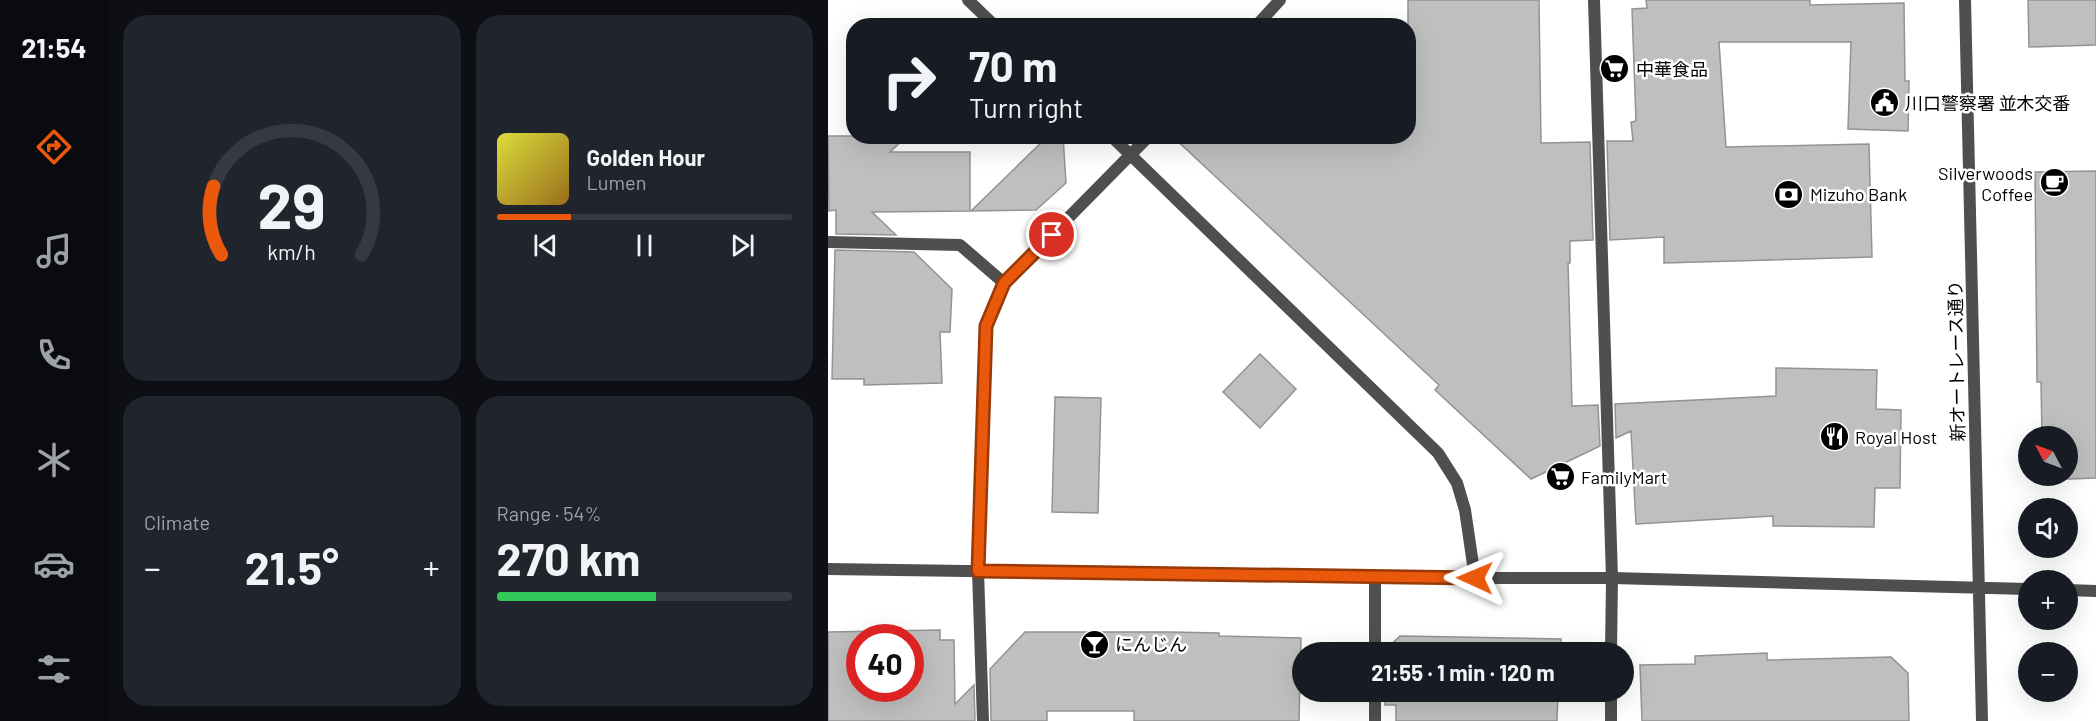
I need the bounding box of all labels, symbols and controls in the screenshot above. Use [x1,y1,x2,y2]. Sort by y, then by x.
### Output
text: 21:54 [21,31,87,63]
text: 70 m [969,40,1057,90]
icon: right [870,42,948,120]
supermarket icon: 中華食品 [1599,53,1631,85]
place label: 中華食品 [1636,58,1708,80]
public building icon: 川口警察署 並木交番 [1868,87,1900,119]
text: Turn right [969,91,1083,123]
place label: 川口警察署 並木交番 [1905,92,2071,114]
icon: directions [33,126,75,168]
text: Golden Hour [587,144,705,170]
place label: Silverwoods Coffee [1938,162,2033,205]
text: 29 [258,167,326,241]
cafe icon: Silverwoods Coffee [2038,167,2070,199]
text: Lumen [587,170,646,194]
bank icon: Mizuho Bank [1773,178,1805,210]
place label: Mizuho Bank [1810,183,1907,205]
pin [1026,209,1077,260]
icon: arrive [1035,218,1068,251]
icon: previous [529,229,562,262]
icon: pause [628,229,661,262]
icon: next [726,229,759,262]
icon: music [33,230,75,272]
text: km/h [267,239,316,264]
street label: 新オートレース通り [1944,280,1968,442]
icon: phone [33,334,75,376]
restaurant icon: Royal Host [1818,421,1850,453]
place label: Royal Host [1855,426,1937,448]
north arrow [2018,426,2078,486]
map controls [2018,426,2078,702]
icon: climate [33,439,75,481]
supermarket icon: FamilyMart [1544,461,1576,493]
place label: FamilyMart [1581,466,1667,488]
button: sound [2018,498,2078,558]
text: Range · 54% [497,501,602,525]
text: Climate [144,510,210,534]
text: 270 km [497,531,640,585]
text: 21.5° [245,540,339,594]
icon: car [33,543,75,585]
position arrow [1443,546,1507,610]
text: − [144,547,161,587]
text: + [423,547,440,587]
button: + [2018,570,2078,630]
speed limit sign: 40 [846,624,924,702]
bar icon: にんじん [1078,628,1110,660]
place label: にんじん [1115,633,1187,655]
button: − [2018,642,2078,702]
icon: filters [33,648,75,690]
text: 21:55 · 1 min · 120 m [1371,659,1555,685]

